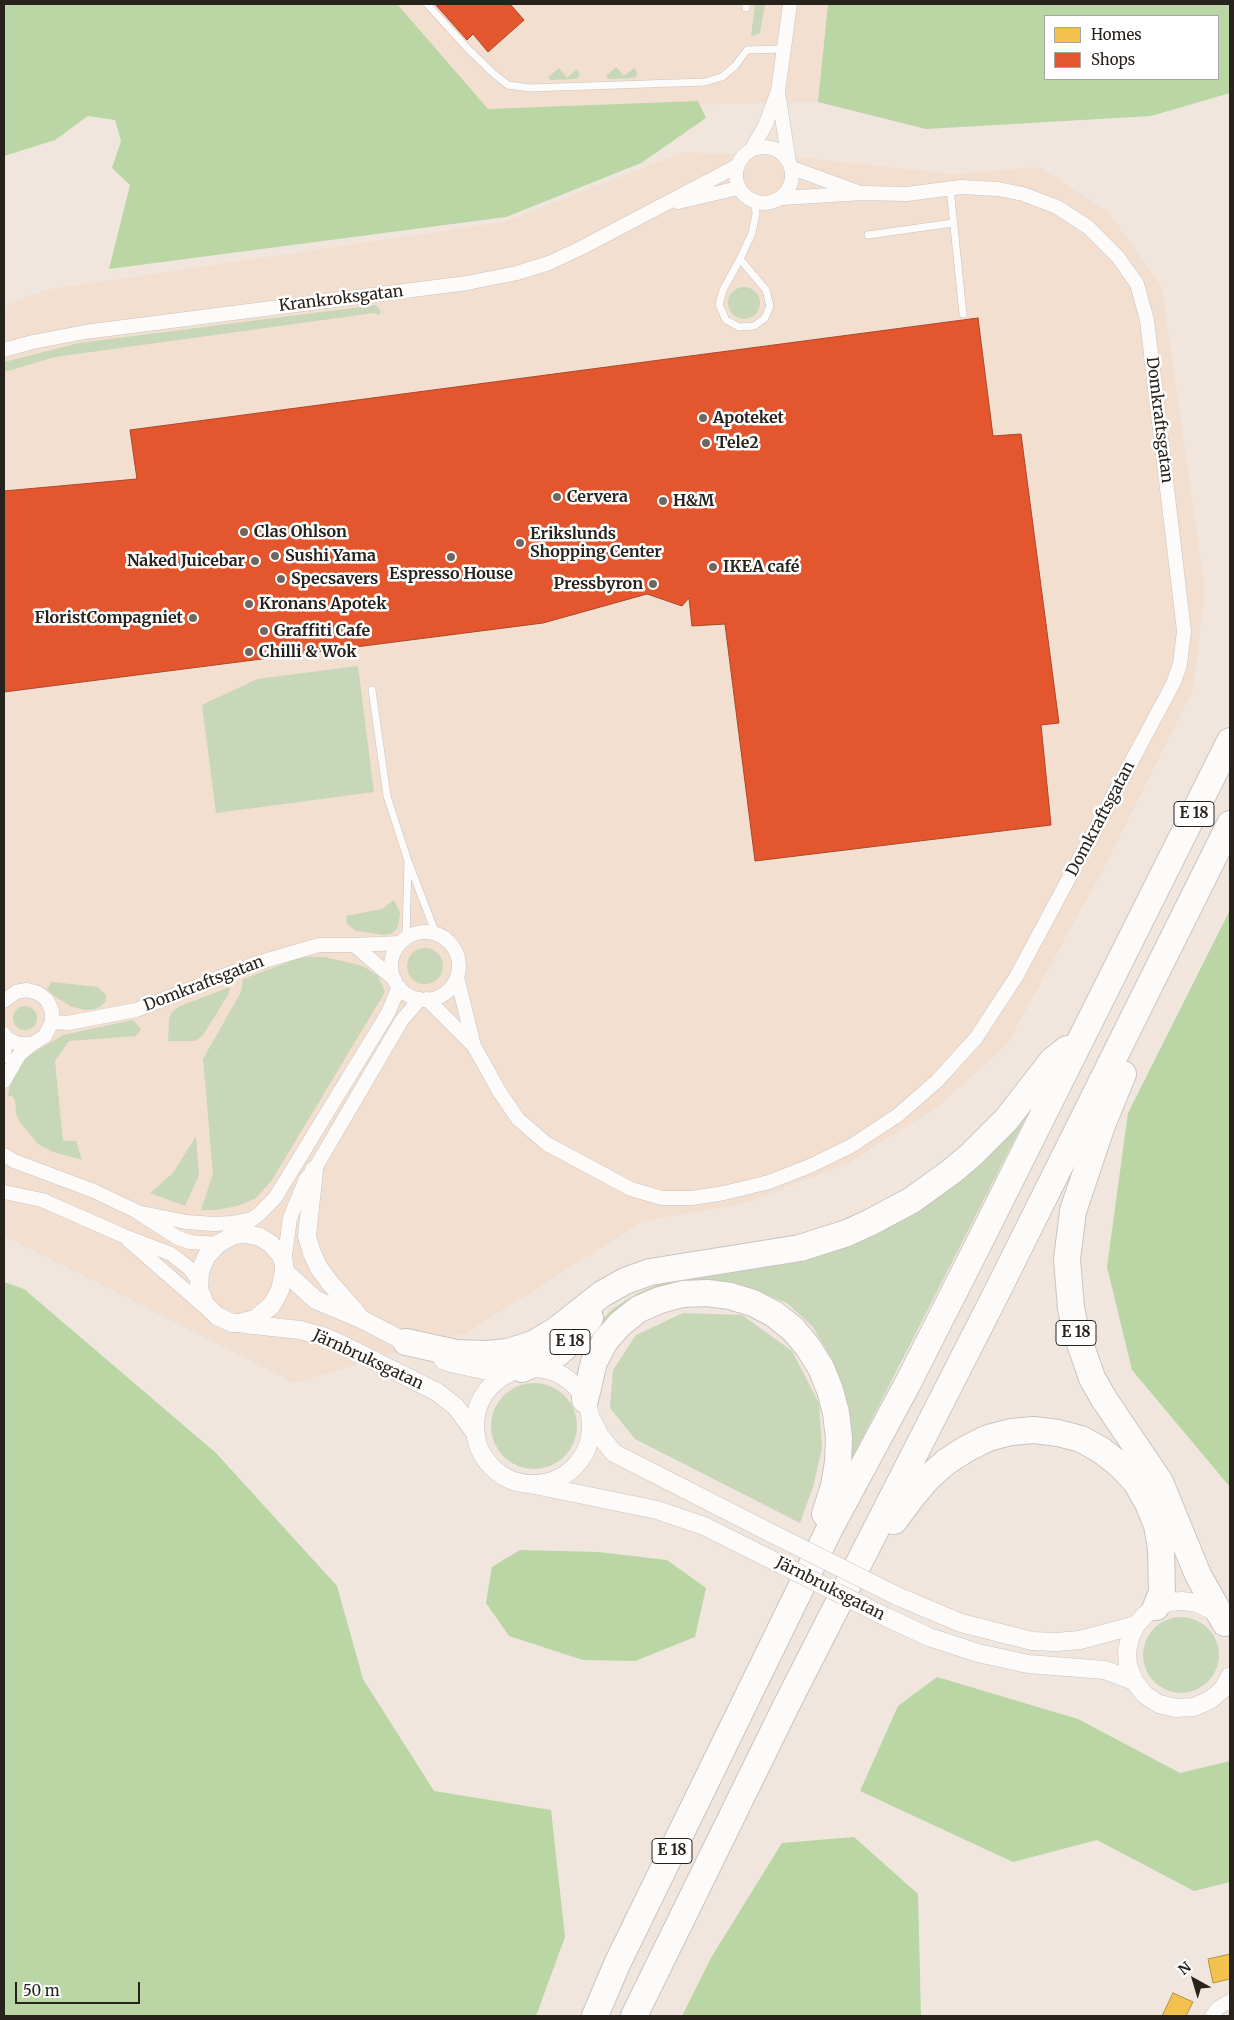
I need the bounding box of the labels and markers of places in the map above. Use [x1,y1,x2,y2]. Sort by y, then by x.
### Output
place label: Apoteket [713,408,784,428]
marker: Apoteket [697,412,709,424]
place label: Tele2 [716,433,759,453]
marker: Tele2 [700,437,712,449]
place label: Cervera [567,487,628,507]
marker: Cervera [551,491,563,503]
place label: H&M [673,491,714,511]
marker: H&M [657,495,669,507]
place label: Clas Ohlson [254,522,347,542]
place label: Erikslunds Shopping Center [530,524,662,562]
marker: Clas Ohlson [238,526,250,538]
marker: Erikslunds Shopping Center [514,537,526,549]
place label: Sushi Yama [285,546,376,566]
marker: Sushi Yama [269,550,281,562]
place label: Naked Juicebar [127,551,245,571]
marker: Espresso House [445,551,457,563]
marker: Naked Juicebar [249,555,261,567]
place label: IKEA café [723,557,799,577]
marker: IKEA café [707,561,719,573]
place label: Espresso House [389,564,513,584]
place label: Specsavers [291,569,378,589]
marker: Specsavers [275,573,287,585]
place label: Pressbyron [553,574,643,594]
marker: Pressbyron [647,578,659,590]
place label: Kronans Apotek [259,594,386,614]
marker: Kronans Apotek [243,598,255,610]
place label: FloristCompagniet [34,608,183,628]
marker: FloristCompagniet [187,612,199,624]
place label: Graffiti Cafe [274,621,370,641]
marker: Graffiti Cafe [258,625,270,637]
place label: Chilli & Wok [259,642,357,662]
marker: Chilli & Wok [243,646,255,658]

